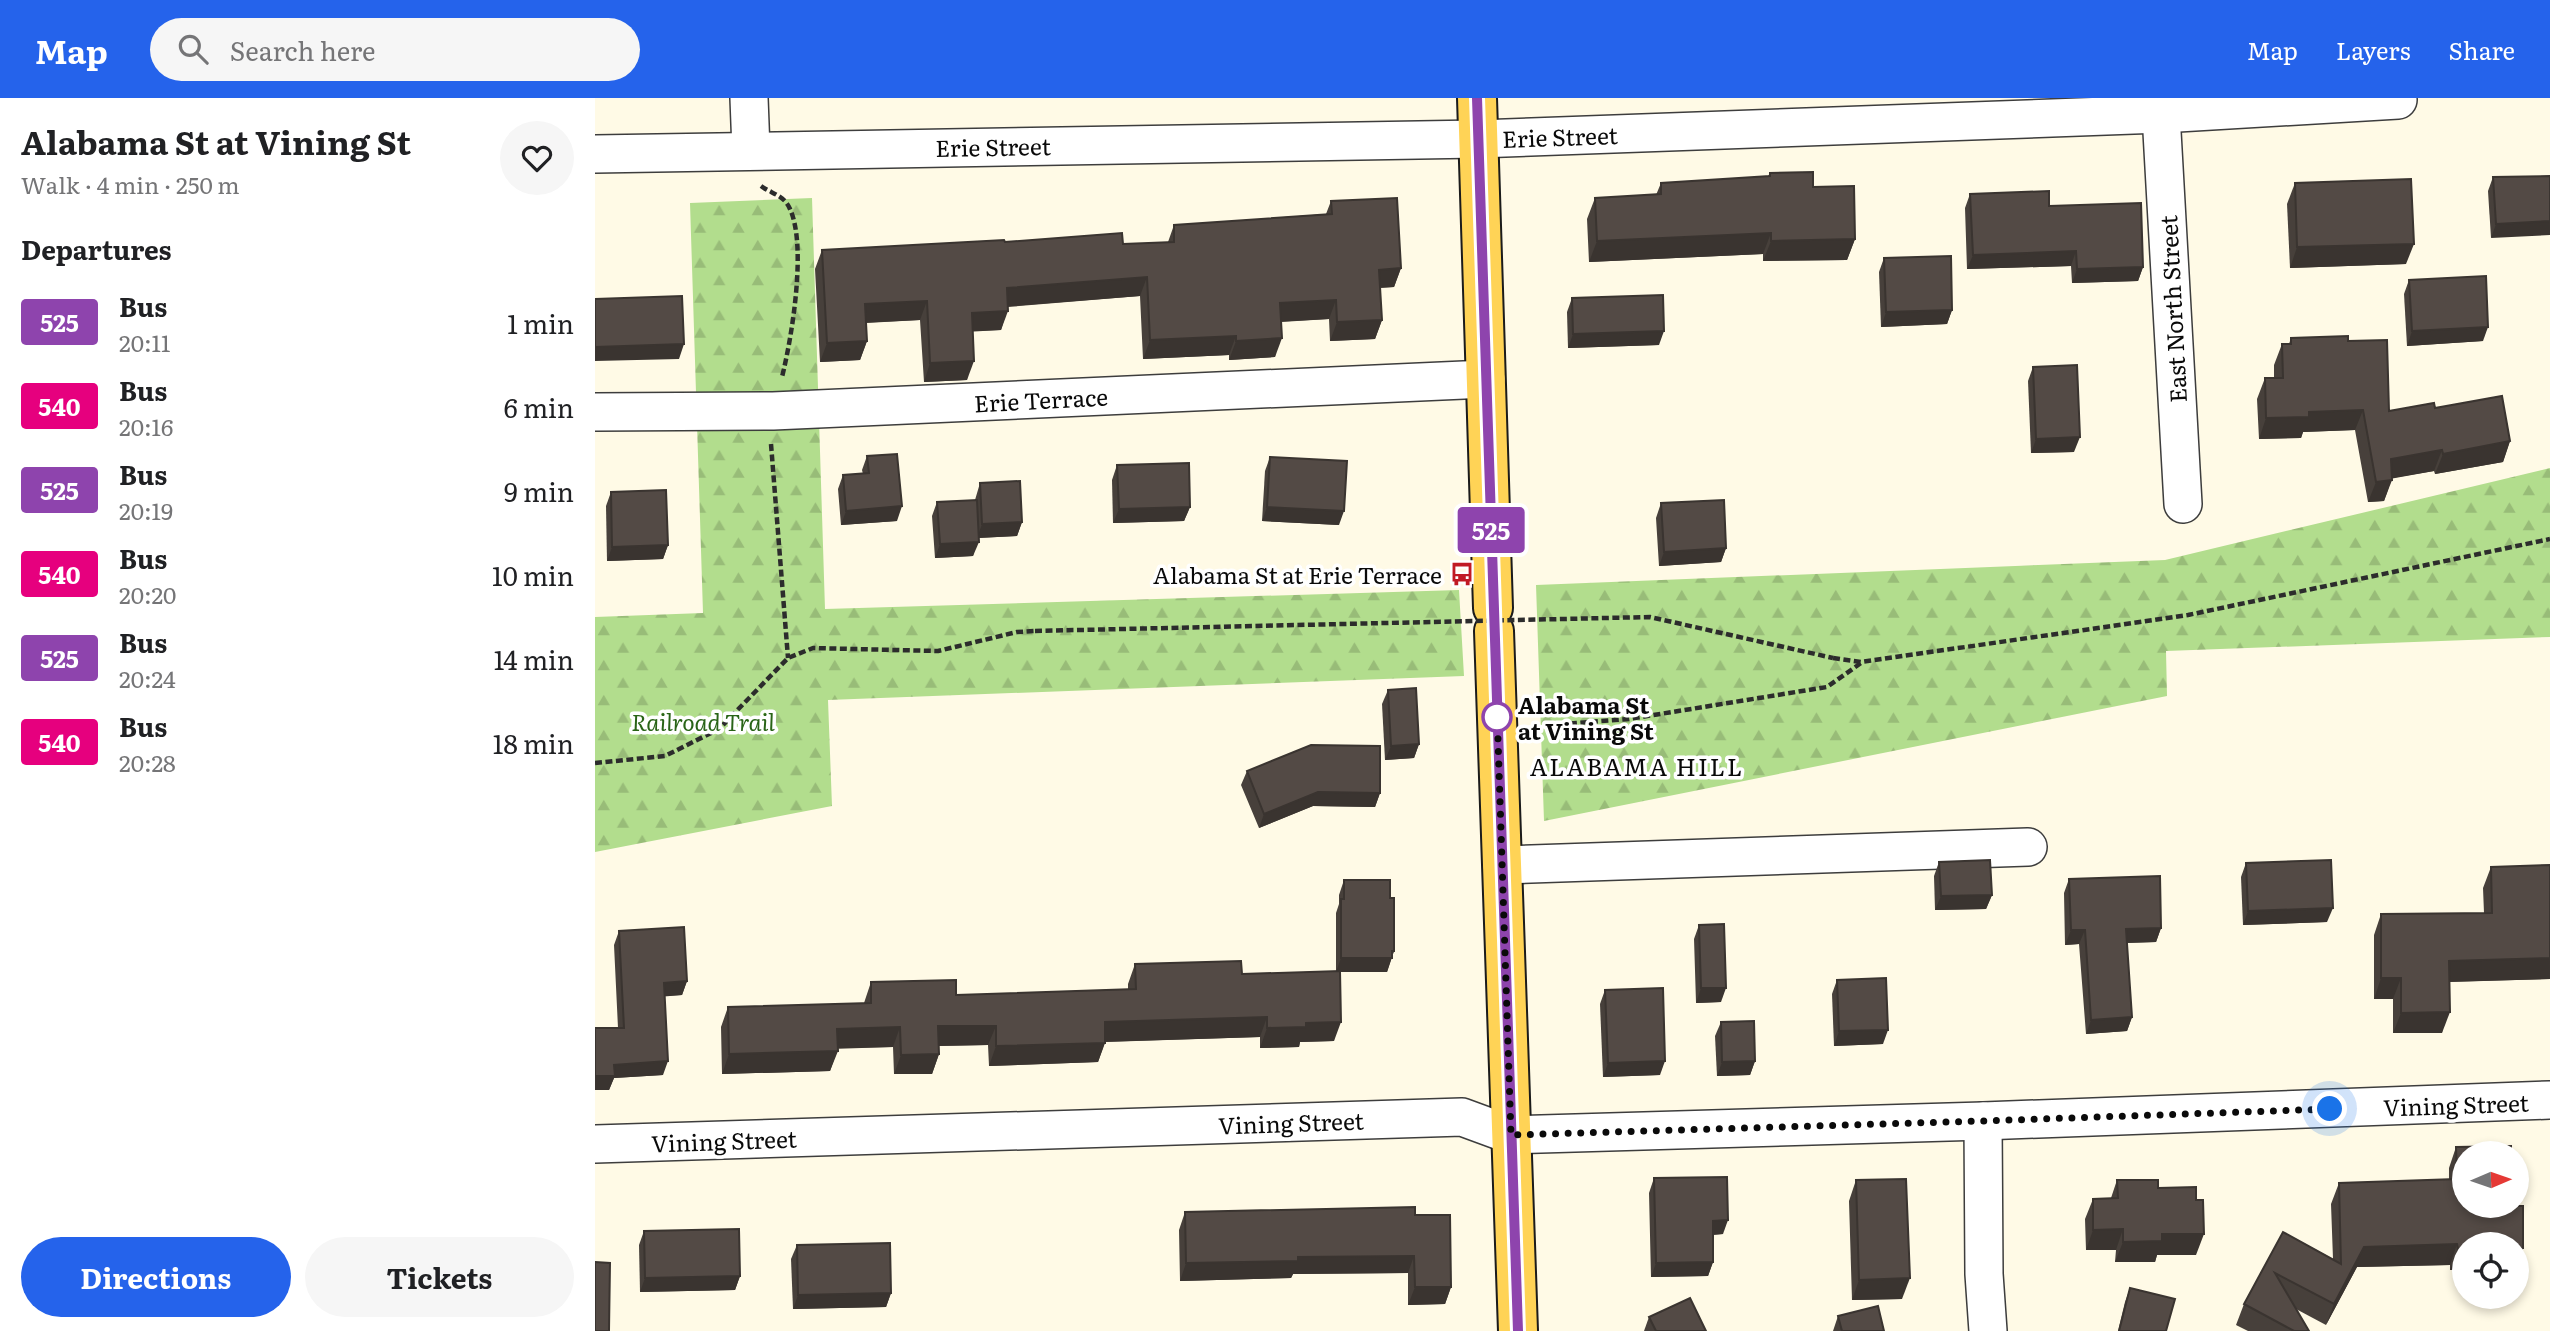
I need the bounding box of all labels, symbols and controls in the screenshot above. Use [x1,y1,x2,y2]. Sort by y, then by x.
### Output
search box [150,18,640,81]
text: Map [35,25,108,74]
icon: search [174,30,212,68]
text: Search here [230,30,376,69]
text: Map [2247,32,2298,67]
text: Layers [2336,32,2410,67]
text: Share [2448,32,2515,67]
text: Alabama St at Vining St [21,116,411,165]
street label: Erie Street [1502,117,1619,155]
button: heart [500,121,574,195]
street label: Erie Street [935,128,1052,164]
text: Walk · 4 min · 250 m [21,167,240,201]
street label: East North Street [2150,214,2194,404]
text: Departures [21,229,172,268]
text: Bus [119,286,167,325]
text: 1 min [507,303,574,342]
text: 525 [40,304,79,339]
text: 20:11 [119,325,170,359]
text: Bus [119,370,167,409]
street label: Erie Terrace [973,379,1109,419]
text: 6 min [504,387,574,426]
text: 540 [38,388,81,423]
text: 20:16 [119,409,173,443]
text: Bus [119,454,167,493]
text: 9 min [504,471,574,510]
text: 525 [40,472,79,507]
text: 20:19 [119,493,173,527]
line badge: 525 [1451,507,1531,553]
text: 525 [1472,512,1510,547]
text: Bus [119,538,167,577]
text: 10 min [492,555,574,594]
text: 540 [38,556,81,591]
place label: Alabama St at Erie Terrace [1153,557,1442,591]
bus stop icon: Alabama St at Erie Terrace [1448,560,1476,588]
text: 20:20 [119,577,176,611]
text: Bus [119,622,167,661]
text: 14 min [494,639,574,678]
text: 525 [40,640,79,675]
text: 20:24 [119,661,176,695]
place label: Alabama St at Vining St [1518,687,1654,747]
marker: Alabama St at Vining St [1482,702,1512,732]
park label: Railroad Trail [631,704,775,738]
text: Bus [119,706,167,745]
text: 18 min [493,723,574,762]
text: 540 [38,724,81,759]
text: 20:28 [119,745,176,779]
district label: ALABAMA HILL [1530,748,1744,783]
street label: Vining Street [2383,1084,2530,1124]
your location [2312,1091,2347,1126]
street label: Vining Street [1218,1102,1365,1142]
street label: Vining Street [651,1120,798,1160]
north arrow [2452,1141,2529,1218]
map controls [2452,1141,2529,1309]
button: locate [2452,1232,2529,1309]
button: Directions [21,1237,291,1317]
button: Tickets [305,1237,574,1317]

